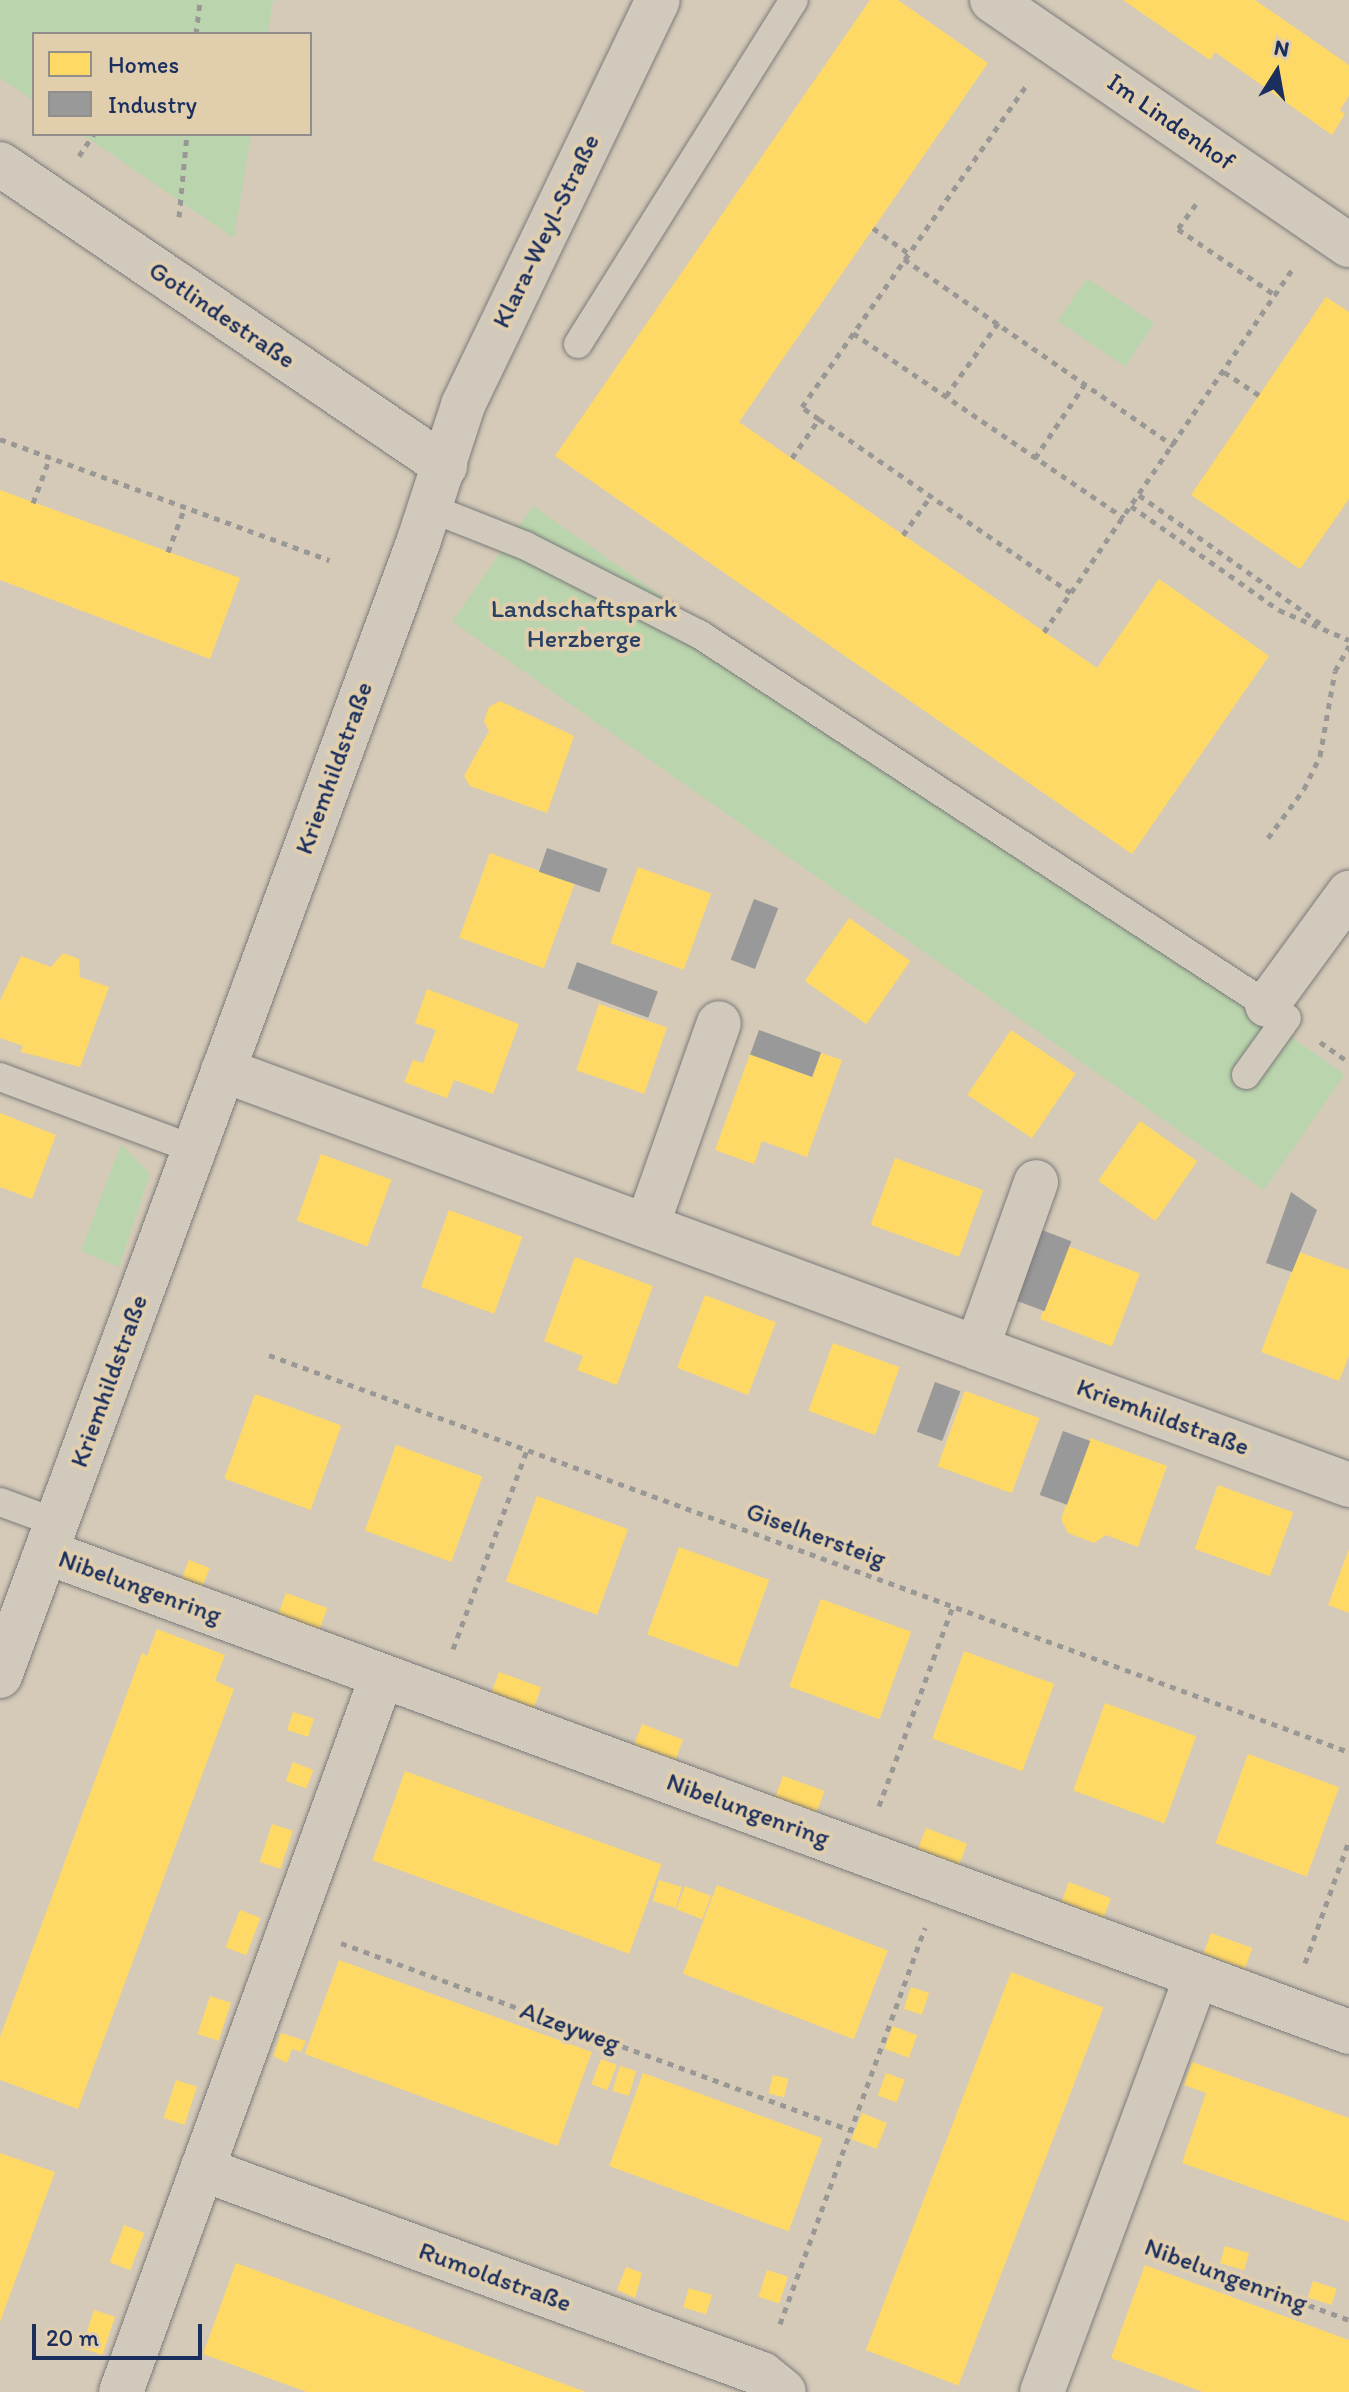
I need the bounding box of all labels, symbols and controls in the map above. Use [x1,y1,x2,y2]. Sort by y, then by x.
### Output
legend [32,32,312,136]
north arrow [1237,32,1317,112]
text: N [1272,33,1292,63]
text: Homes [108,50,179,79]
street label: Im Lindenhof [1101,66,1241,178]
text: Industry [108,90,197,119]
street label: Klara-Weyl-Straße [486,129,606,333]
street label: Gotlindestraße [143,255,301,375]
park label: Landschaftspark Herzberge [491,593,677,654]
street label: Kriemhildstraße [288,677,380,859]
street label: Kriemhildstraße [63,1290,155,1472]
street label: Kriemhildstraße [1072,1371,1254,1463]
street label: Giselhersteig [742,1495,890,1575]
street label: Nibelungenring [54,1543,226,1631]
street label: Nibelungenring [662,1766,834,1854]
street label: Alzeyweg [516,1995,624,2059]
street label: Nibelungenring [1140,2231,1312,2319]
street label: Rumoldstraße [414,2235,576,2319]
scale bar [36,2308,206,2358]
text: 20 m [46,2323,99,2352]

